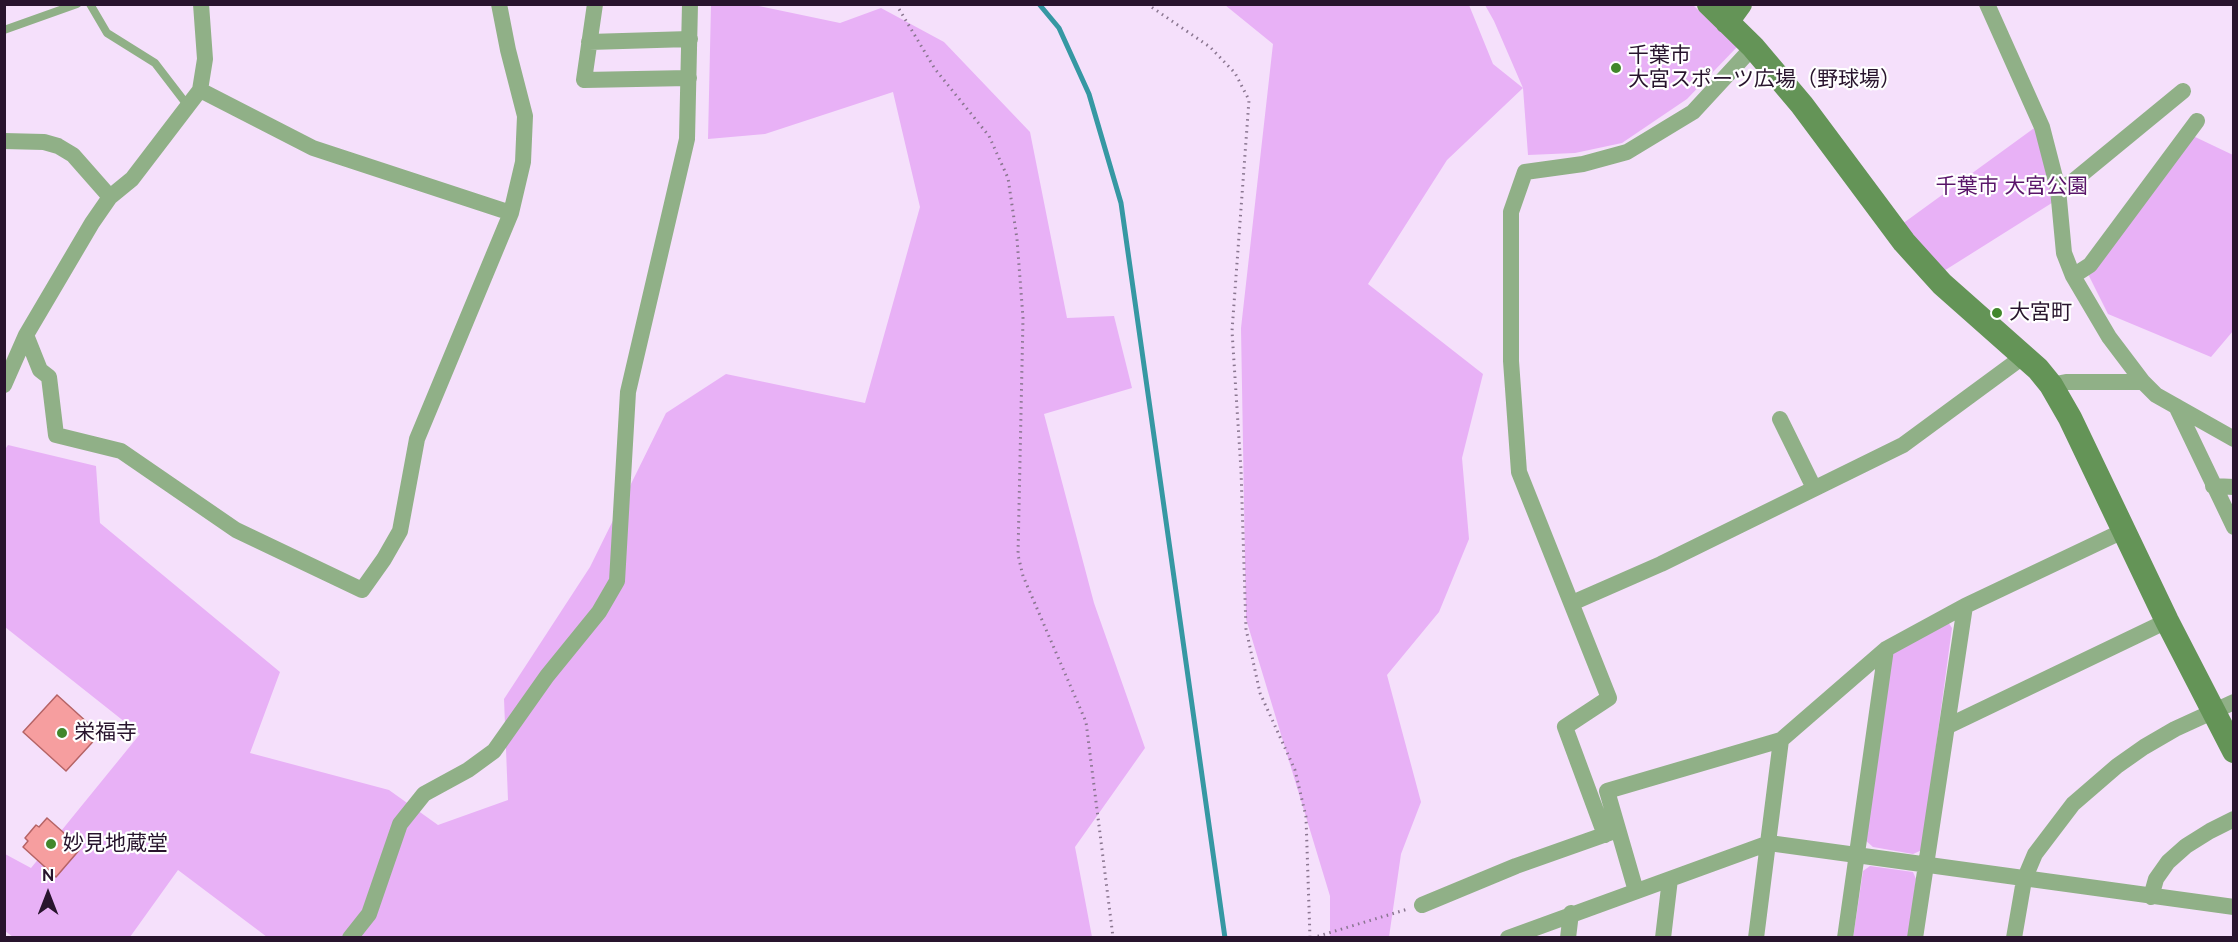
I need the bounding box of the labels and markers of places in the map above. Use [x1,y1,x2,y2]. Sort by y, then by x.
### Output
place label: 千葉市 大宮スポーツ広場（野球場） [1628,43,1901,93]
marker: 千葉市 大宮スポーツ広場（野球場） [1609,61,1623,75]
place label: 大宮町 [2009,300,2072,326]
marker: 大宮町 [1990,306,2004,320]
place label: 栄福寺 [74,720,137,746]
marker: 栄福寺 [55,726,69,740]
place label: 妙見地蔵堂 [63,831,168,857]
marker: 妙見地蔵堂 [44,837,58,851]

